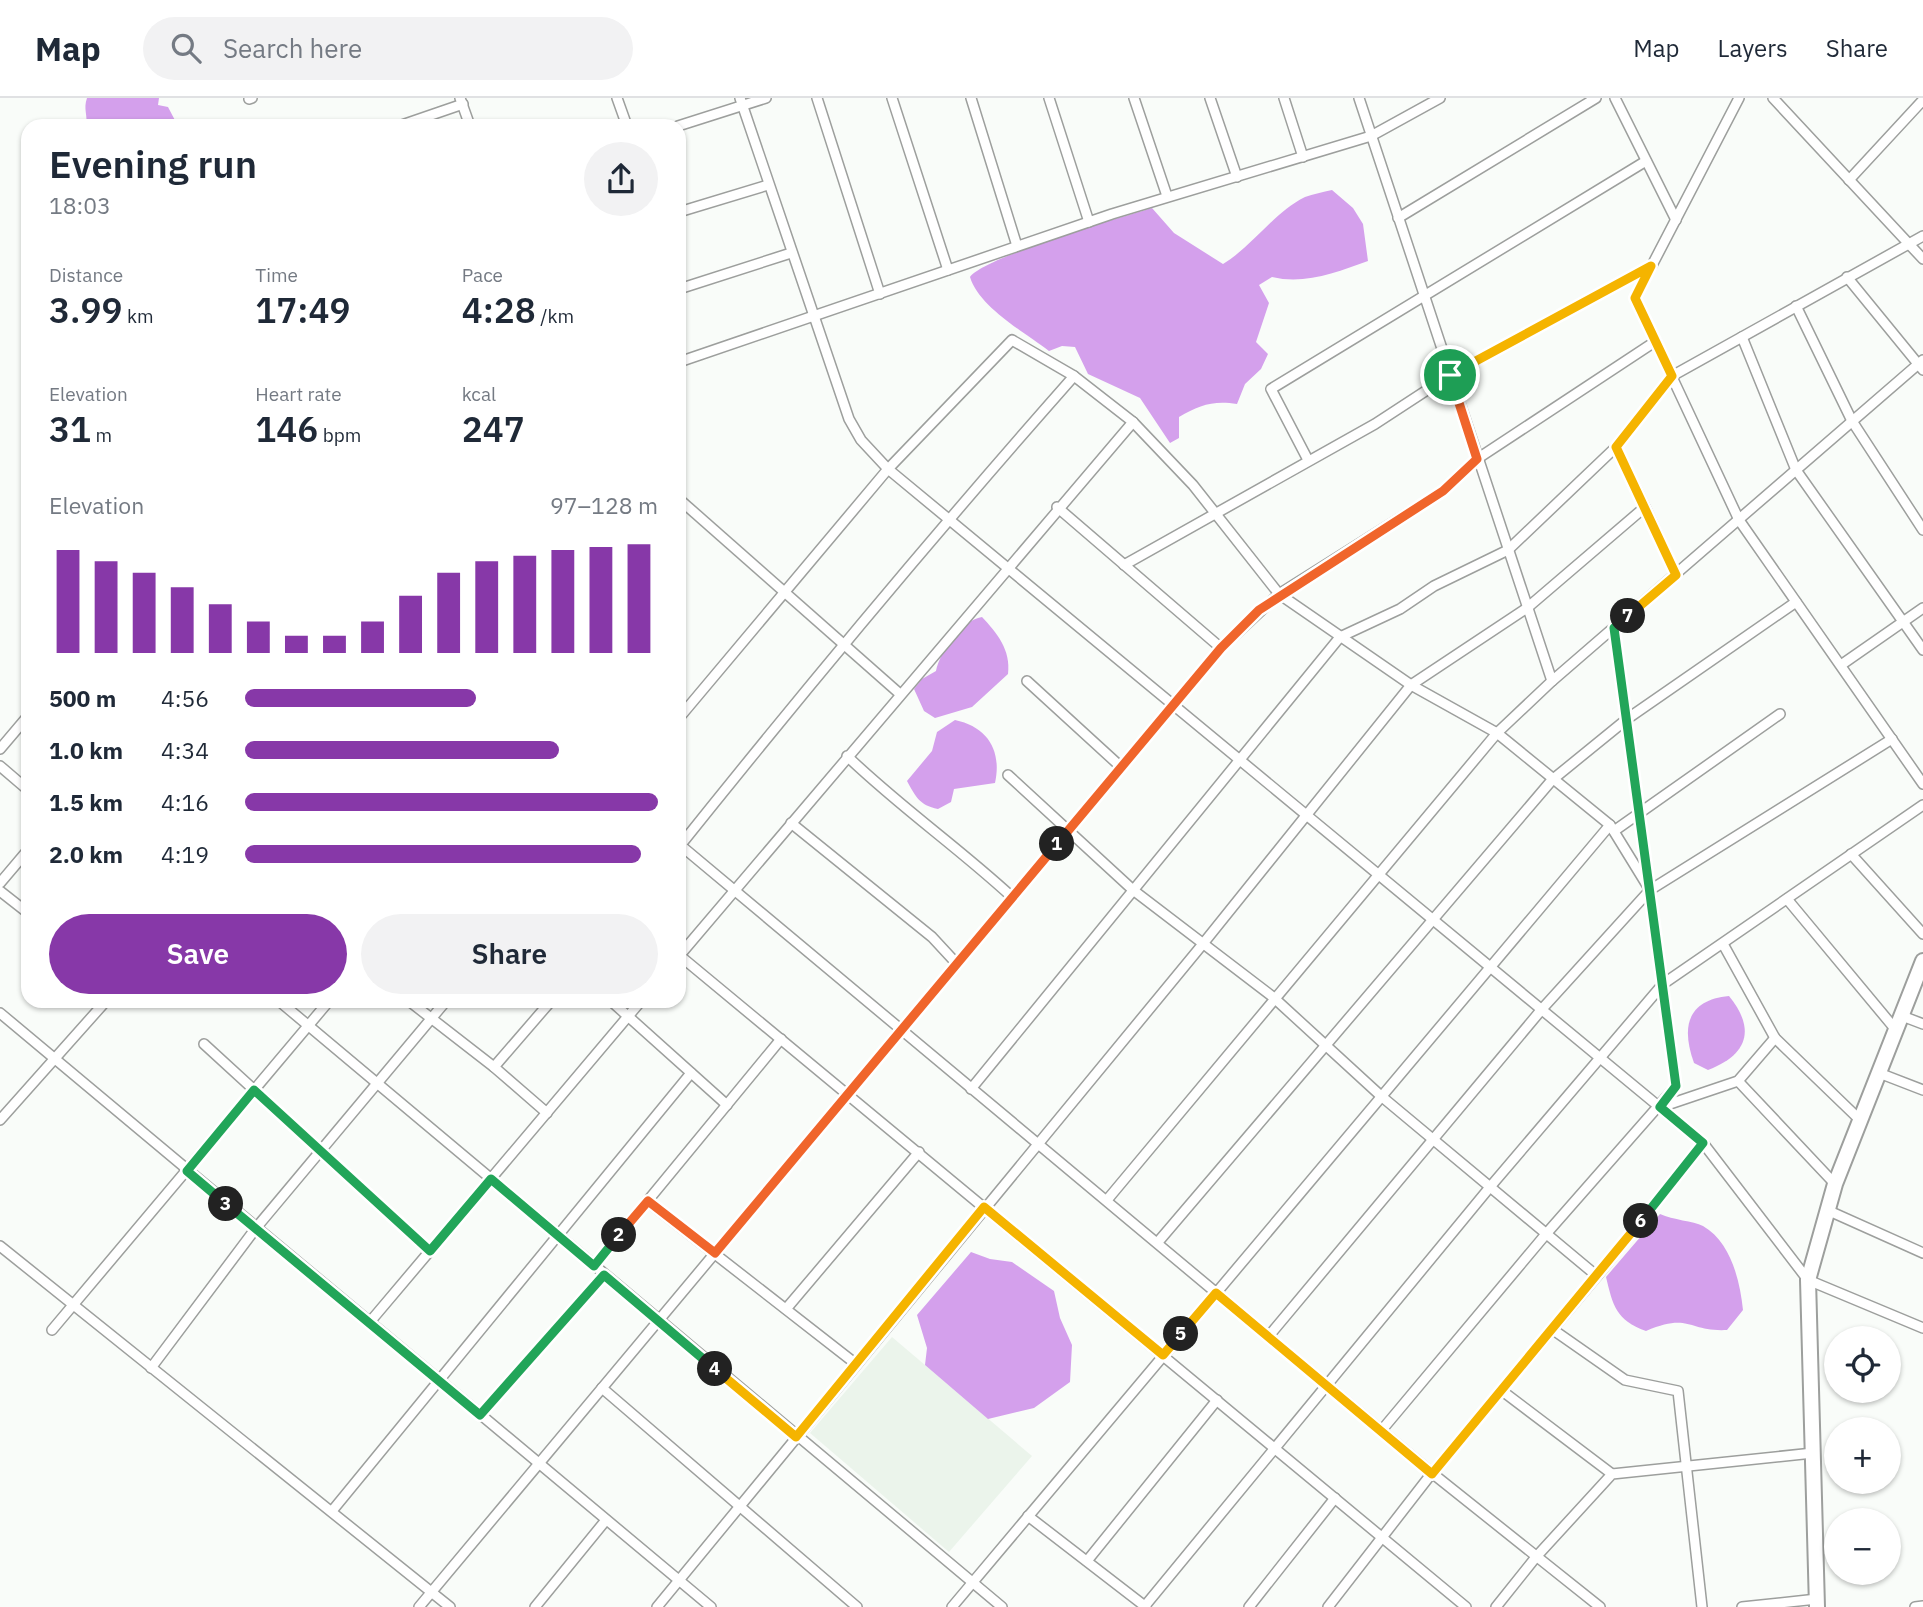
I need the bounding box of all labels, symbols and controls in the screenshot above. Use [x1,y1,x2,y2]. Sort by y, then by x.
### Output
search box [143,17,633,80]
text: Map [35,27,101,70]
icon: search [167,29,205,67]
text: Search here [223,31,362,65]
text: Map [1633,32,1680,64]
text: Layers [1718,32,1788,64]
text: Share [1826,32,1888,64]
text: Evening run [49,139,257,188]
button: share [584,142,658,216]
text: 18:03 [49,190,111,220]
text: Distance [49,263,123,287]
text: Time [255,263,298,287]
text: Pace [462,263,503,287]
text: 3.99 [49,287,122,333]
text: 17:49 [255,287,351,333]
text: 4:28 [462,287,536,333]
text: km [122,304,154,328]
text: /km [536,304,574,328]
pin [1420,345,1480,405]
icon: arrive [1431,356,1469,394]
text: Elevation [49,382,128,406]
text: Heart rate [255,382,342,406]
text: kcal [462,382,496,406]
text: 31 [49,406,91,452]
text: 146 [255,406,318,452]
text: 247 [462,406,525,452]
text: m [91,423,112,447]
text: bpm [318,423,361,447]
text: Elevation [49,490,144,520]
text: 97–128 m [550,490,658,520]
pin: 7 [1610,598,1646,634]
text: 7 [1622,603,1633,627]
text: 500 m [49,683,116,713]
text: 4:56 [161,683,209,713]
text: 1.0 km [49,735,123,765]
text: 4:34 [161,735,209,765]
text: 1.5 km [49,787,123,817]
text: 4:16 [161,787,209,817]
pin: 1 [1040,826,1074,862]
text: 1 [1051,831,1062,855]
text: 2.0 km [49,839,123,869]
text: 4:19 [161,839,209,869]
button: Save [49,914,347,994]
button: Share [361,914,658,994]
pin: 3 [208,1186,244,1222]
text: 3 [220,1191,231,1215]
pin: 6 [1624,1204,1658,1238]
text: 6 [1635,1208,1646,1232]
pin: 2 [602,1218,636,1252]
text: 2 [613,1222,624,1246]
pin: 5 [1164,1316,1198,1352]
text: 5 [1175,1321,1186,1345]
map controls [1824,1326,1901,1585]
button: locate [1824,1326,1901,1403]
pin: 4 [698,1352,732,1386]
text: 4 [709,1356,720,1380]
button: + [1824,1417,1901,1494]
button: − [1824,1508,1901,1585]

